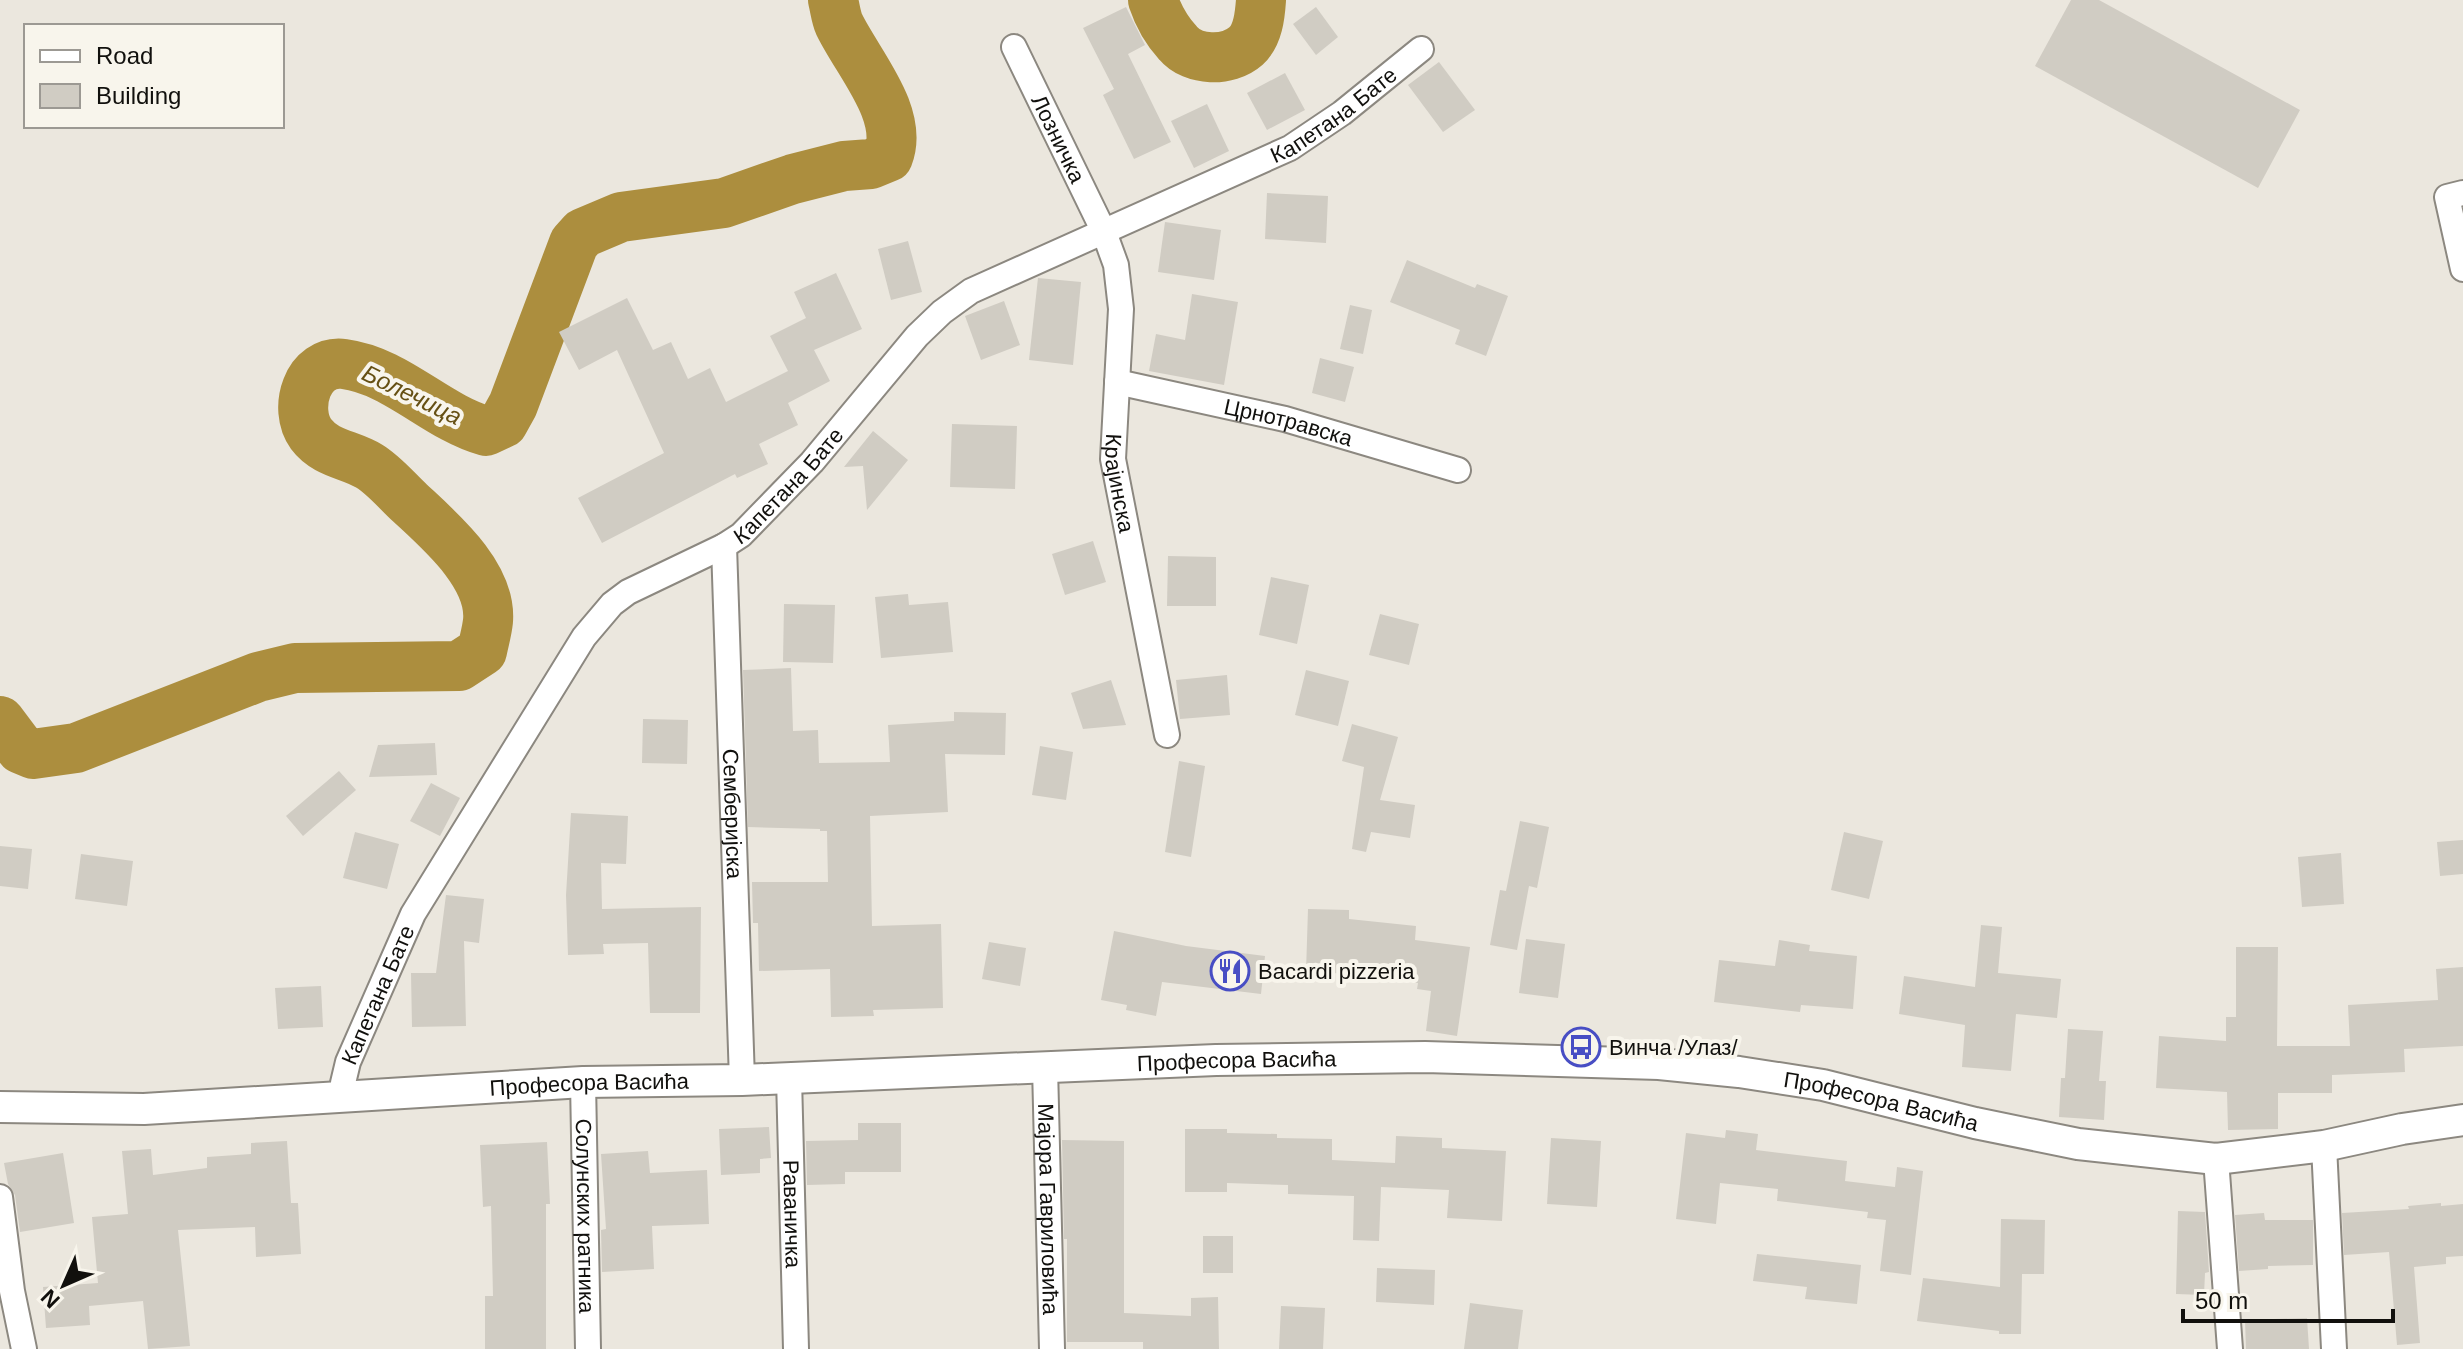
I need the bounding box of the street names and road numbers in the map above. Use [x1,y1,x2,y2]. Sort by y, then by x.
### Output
street label: Капетана Бате [1267,62,1402,168]
street label: Лозничка [1026,91,1090,188]
street label: Црнотравска [1222,394,1356,451]
street label: Капетана Бате [729,423,848,549]
street label: Крајинска [1100,433,1139,536]
street label: Семберијска [718,748,747,880]
street label: Капетана Бате [336,922,419,1068]
street label: Професора Васића [1137,1046,1337,1076]
street label: Професора Васића [1782,1067,1982,1137]
street label: Професора Васића [489,1069,690,1101]
street label: Мајора Гавриловића [1033,1103,1063,1316]
street label: Солунских ратника [571,1118,599,1314]
street label: Раваничка [778,1160,806,1269]

